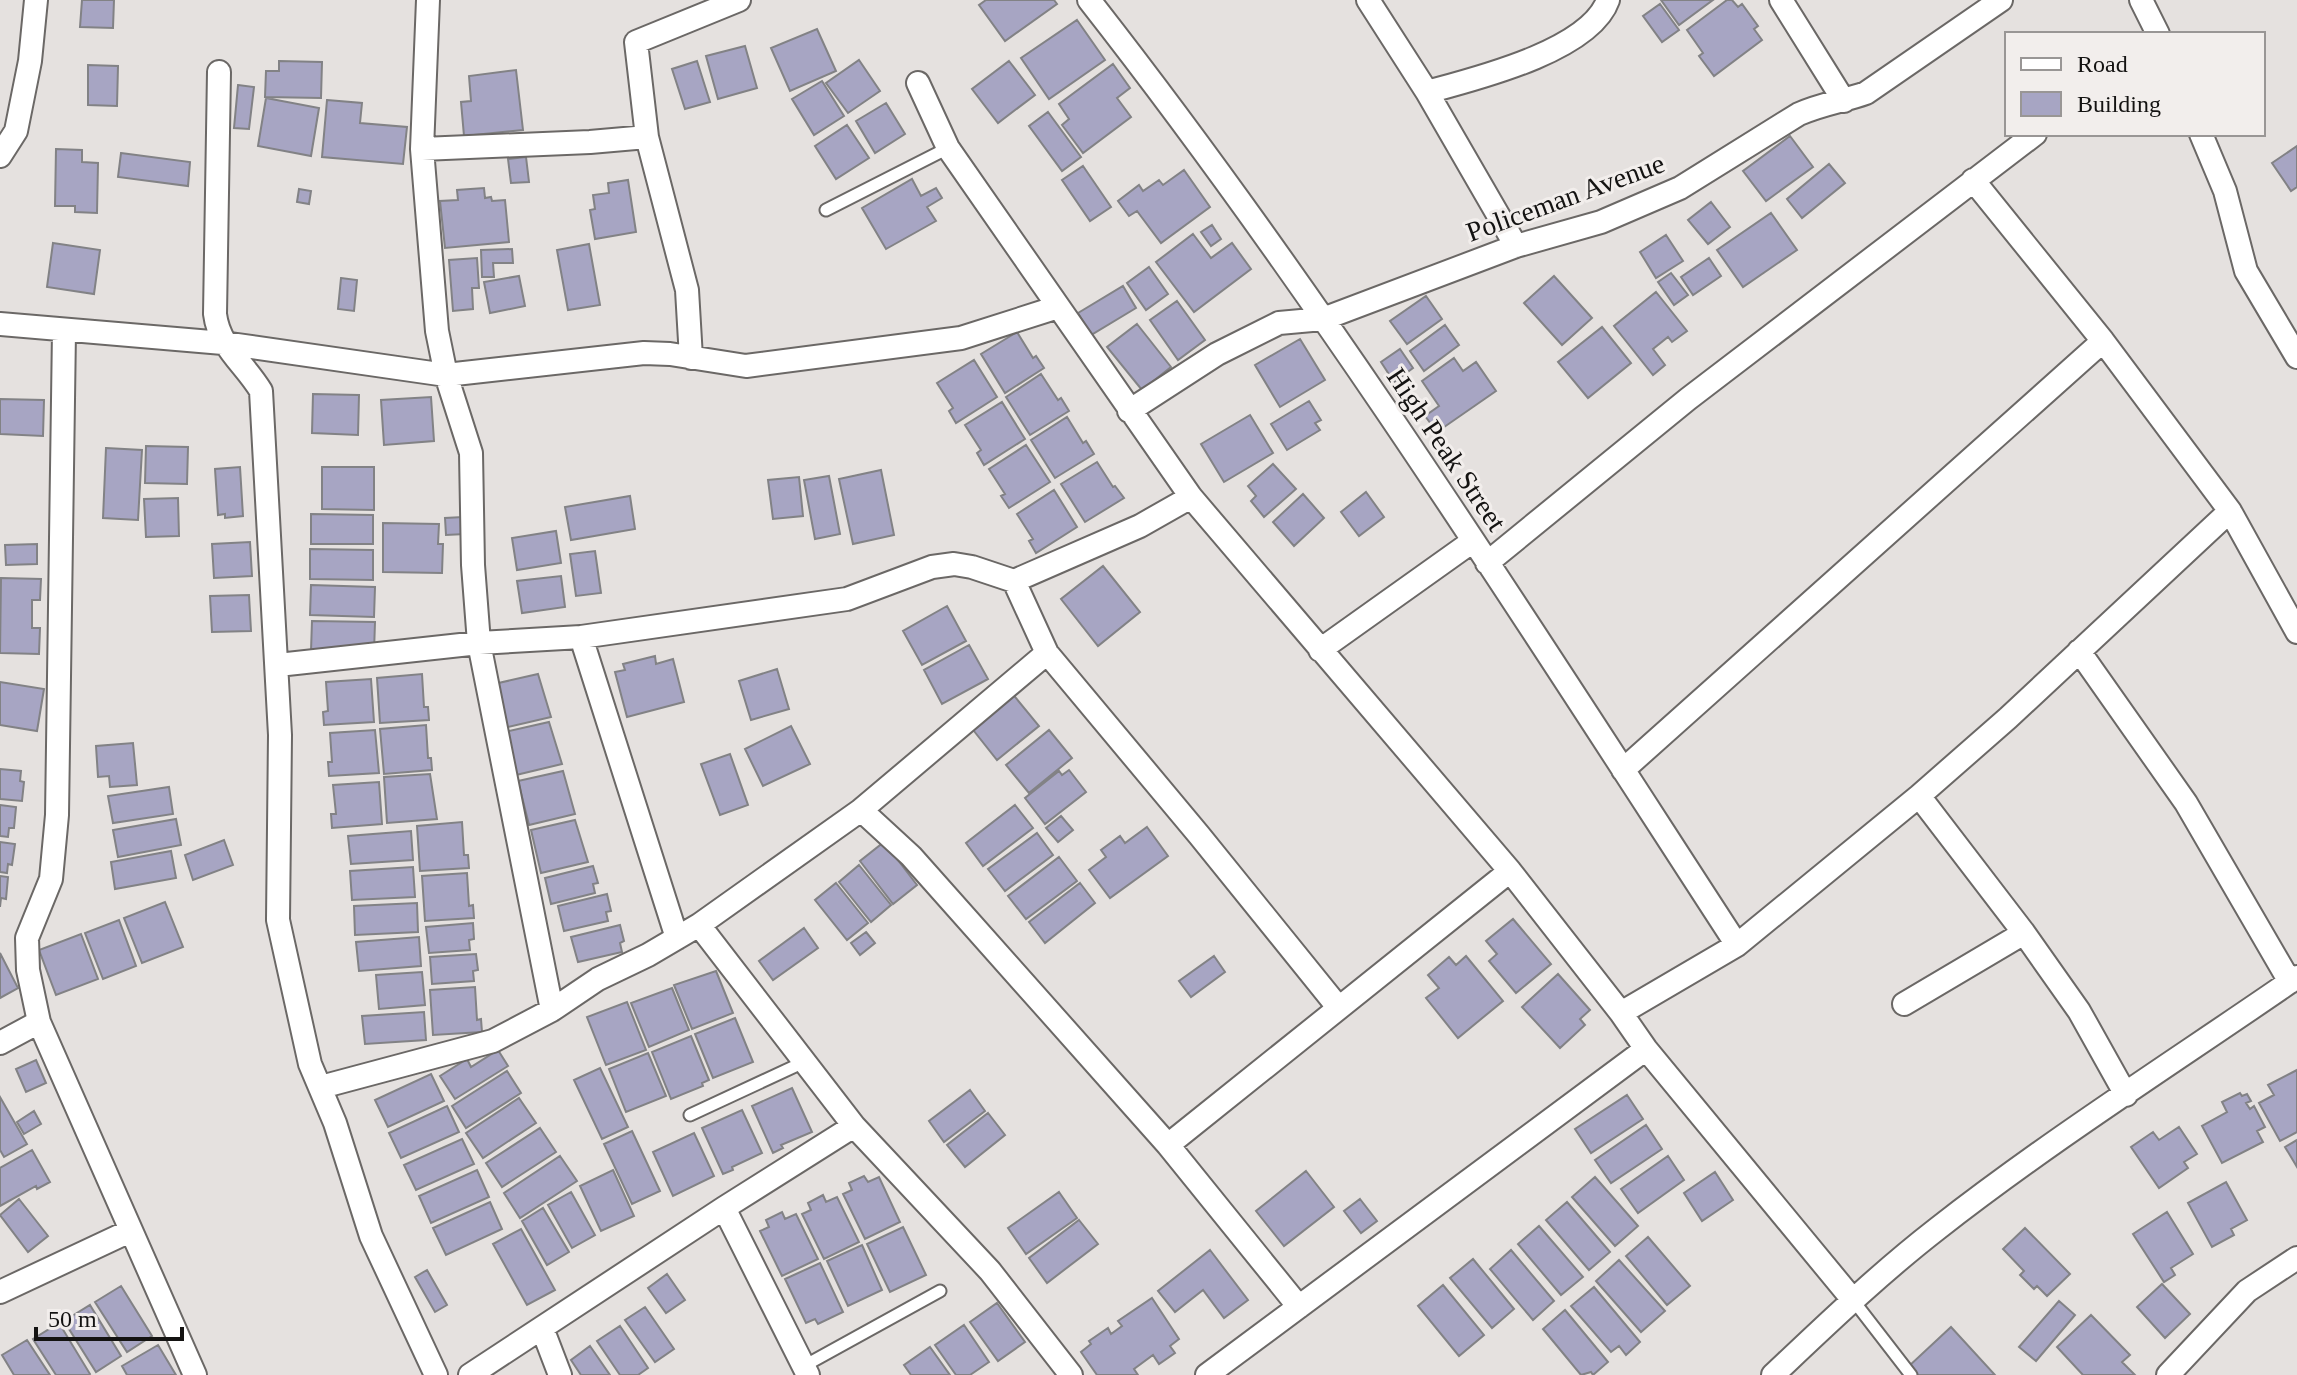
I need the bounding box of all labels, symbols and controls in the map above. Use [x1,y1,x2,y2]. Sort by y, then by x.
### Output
legend [2005,32,2265,136]
text: Road [2077,51,2128,77]
text: Building [2077,91,2161,117]
street label: Policeman Avenue [1462,147,1669,248]
street label: High Peak Street [1381,362,1513,537]
scale bar [36,1291,182,1341]
text: 50 m [48,1306,97,1332]

